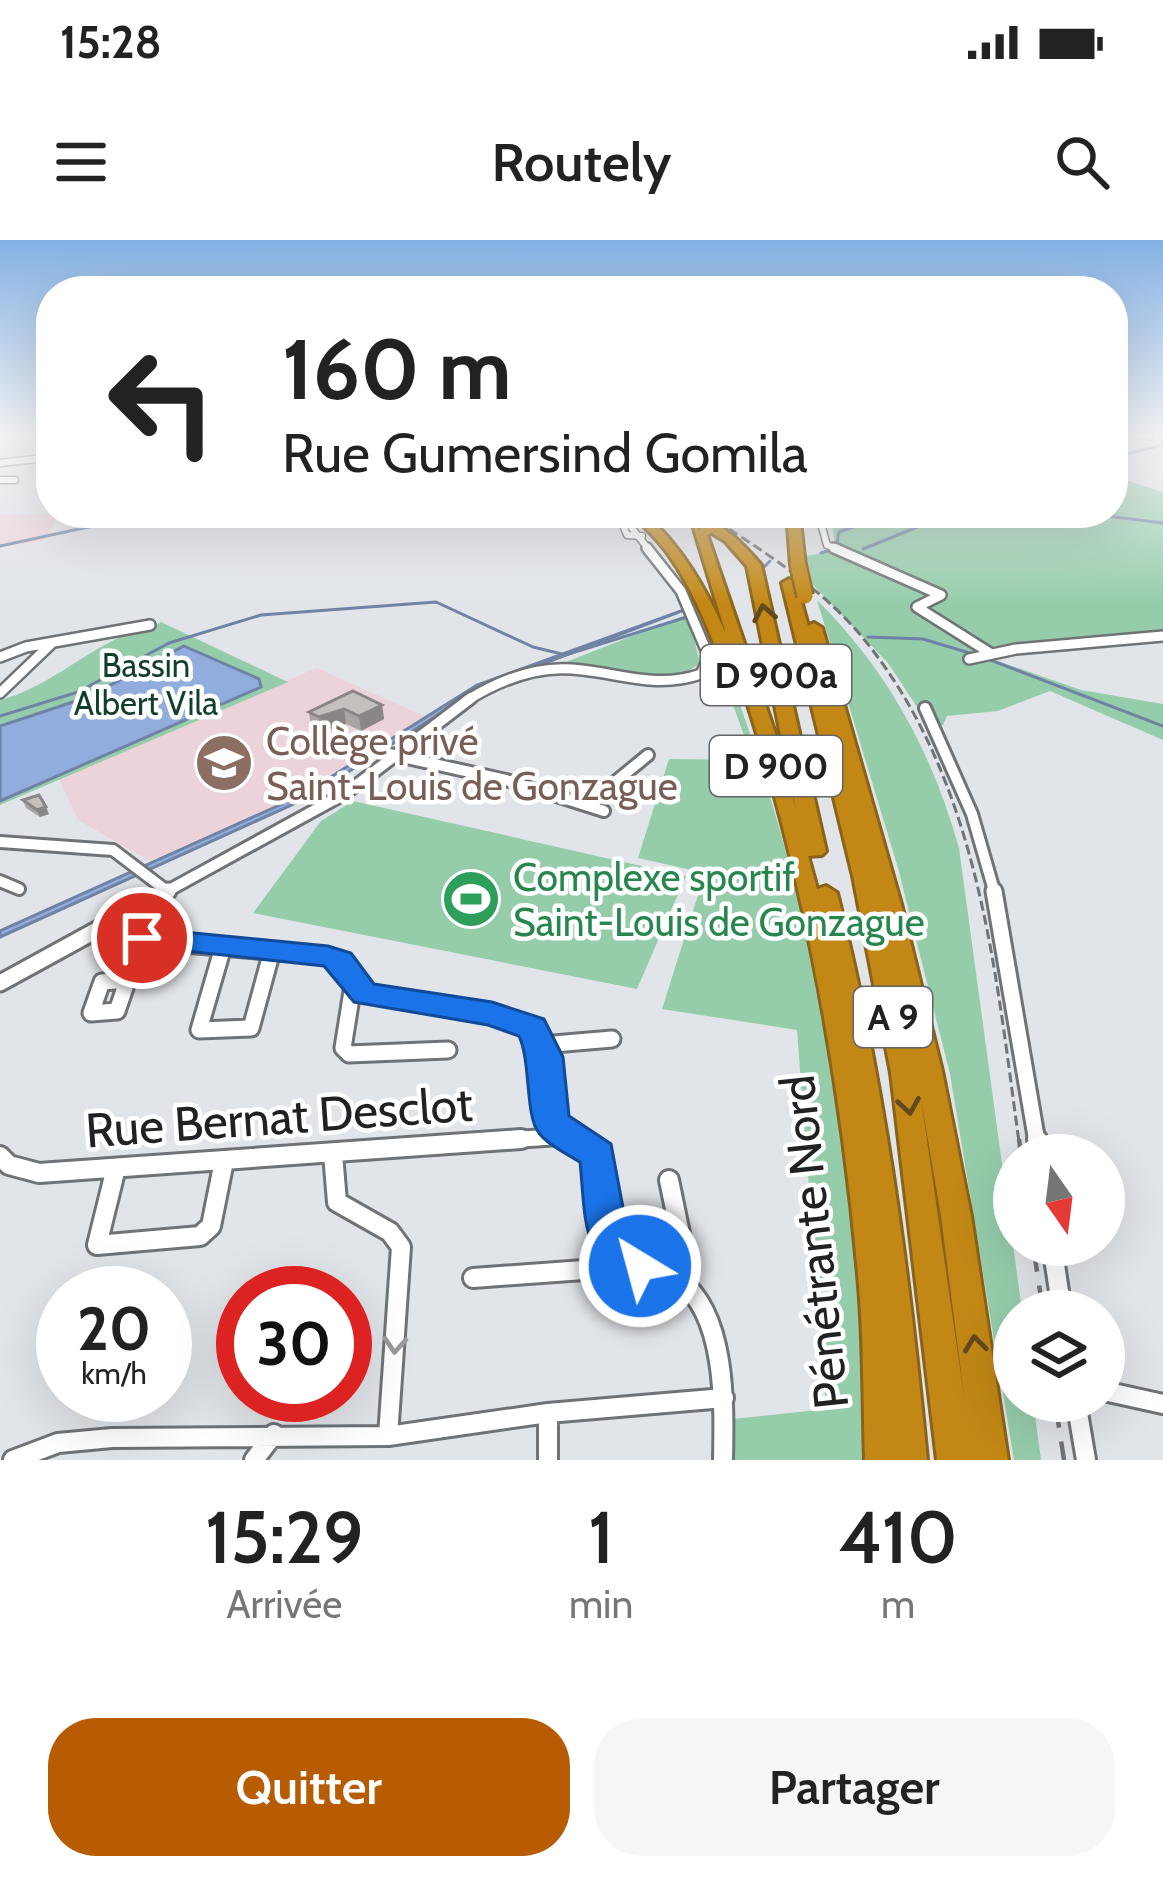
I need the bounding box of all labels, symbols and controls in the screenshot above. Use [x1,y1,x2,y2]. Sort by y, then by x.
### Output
text: 15:28 [60,15,162,69]
icon: menu [48,129,114,195]
text: Routely [492,129,671,195]
icon: search [1049,129,1115,195]
text: 160 m [282,318,511,420]
icon: left [84,324,240,480]
text: Rue Gumersind Gomila [282,420,808,486]
one-way arrow [752,604,778,624]
park label: Bassin Albert Vila [74,645,218,723]
road number: D 900a [701,645,851,705]
place label: Collège privé Saint-Louis de Gonzague [266,717,678,810]
school or university icon: Collège privé Saint-Louis de Gonzague [193,732,255,794]
road number: D 900 [710,736,842,796]
place label: Complexe sportif Saint-Louis de Gonzague [513,853,925,946]
sports icon: Complexe sportif Saint-Louis de Gonzague [440,868,502,930]
pin [91,887,193,989]
icon: arrive [109,905,175,971]
road number: A 9 [854,987,932,1047]
street label: Pénétrante Nord [768,1072,860,1412]
street label: Rue Bernat Desclot [84,1075,474,1159]
one-way arrow [895,1096,921,1116]
north arrow [993,1134,1125,1266]
map controls [993,1134,1125,1422]
position arrow [577,1203,703,1329]
speed limit sign: 30 [216,1266,372,1422]
button: layers [993,1290,1125,1422]
text: 20 [77,1292,151,1365]
one-way arrow [963,1334,989,1354]
one-way arrow [383,1336,409,1355]
text: km/h [81,1355,147,1392]
text: 15:29 [205,1494,364,1581]
text: 1 [588,1494,614,1581]
text: 410 [838,1494,958,1581]
text: Arrivée [227,1580,342,1628]
text: min [569,1580,633,1628]
text: m [881,1580,915,1628]
button: Quitter [48,1718,570,1856]
button: Partager [594,1718,1115,1856]

